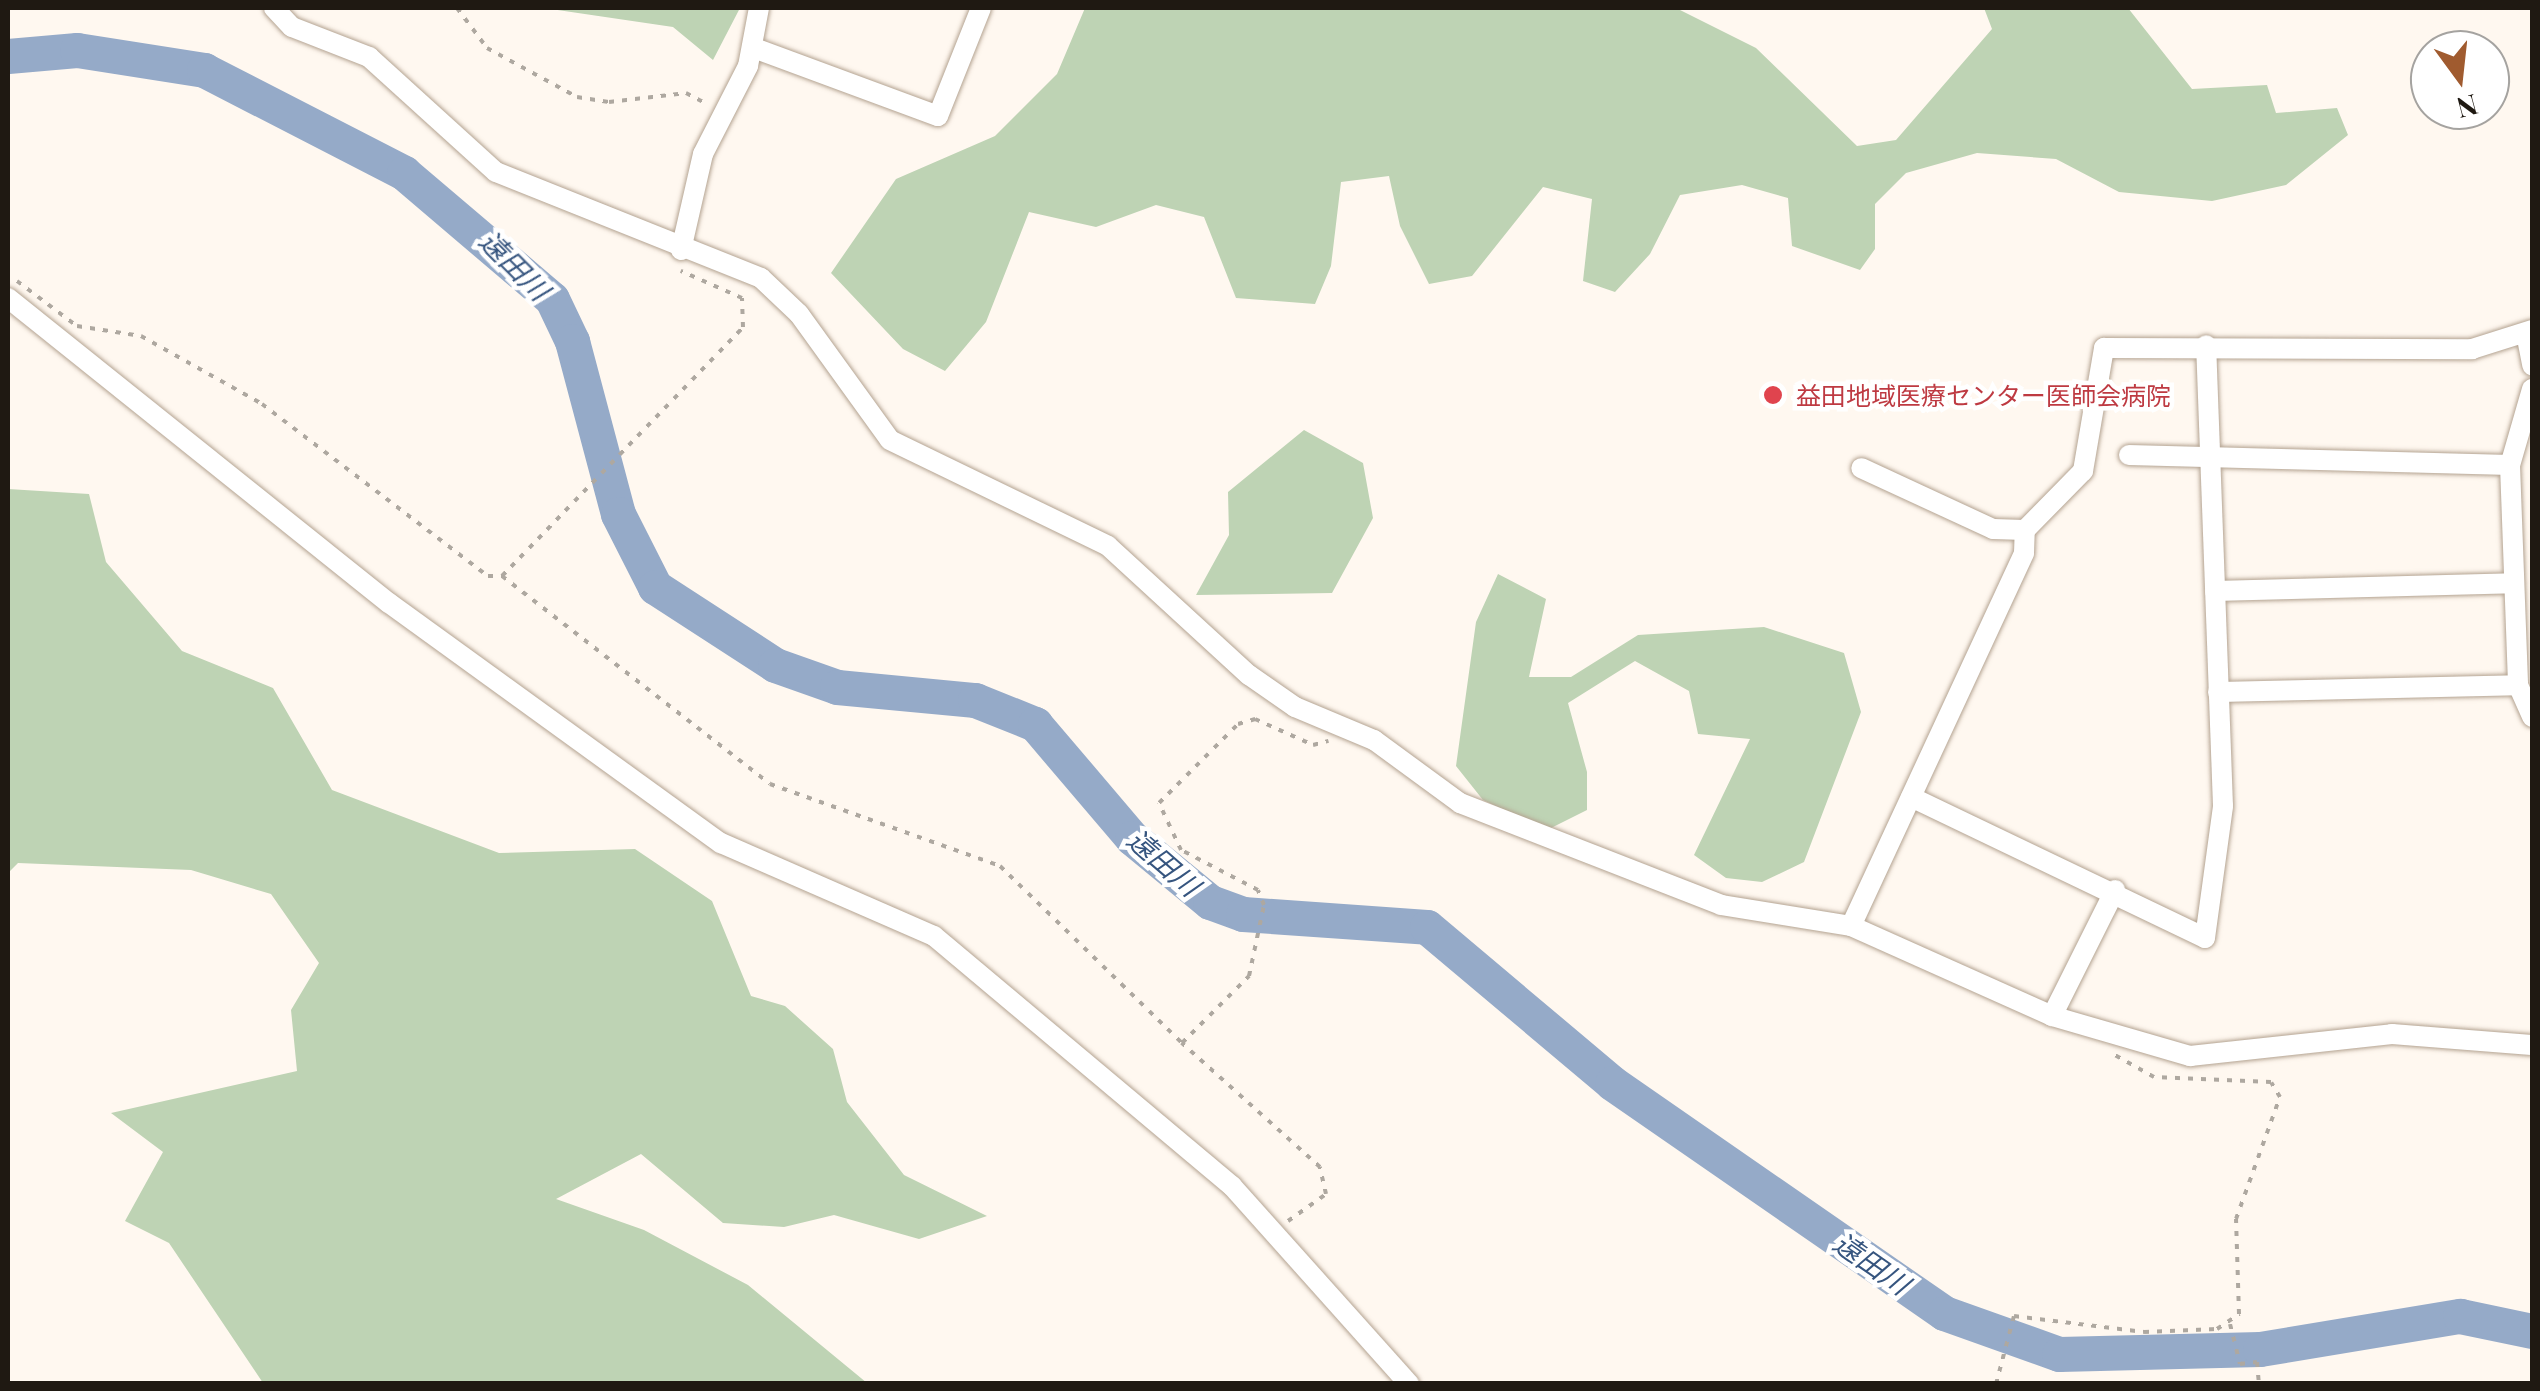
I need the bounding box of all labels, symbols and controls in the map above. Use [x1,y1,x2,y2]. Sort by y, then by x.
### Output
north arrow [2410,30,2510,130]
text: N [2453,87,2482,128]
water label: 遠田川 [473,223,557,307]
place label: 益田地域医療センター医師会病院 [1796,380,2171,410]
marker: 益田地域医療センター医師会病院 [1760,382,1786,408]
water label: 遠田川 [1121,822,1207,902]
water label: 遠田川 [1828,1225,1916,1301]

